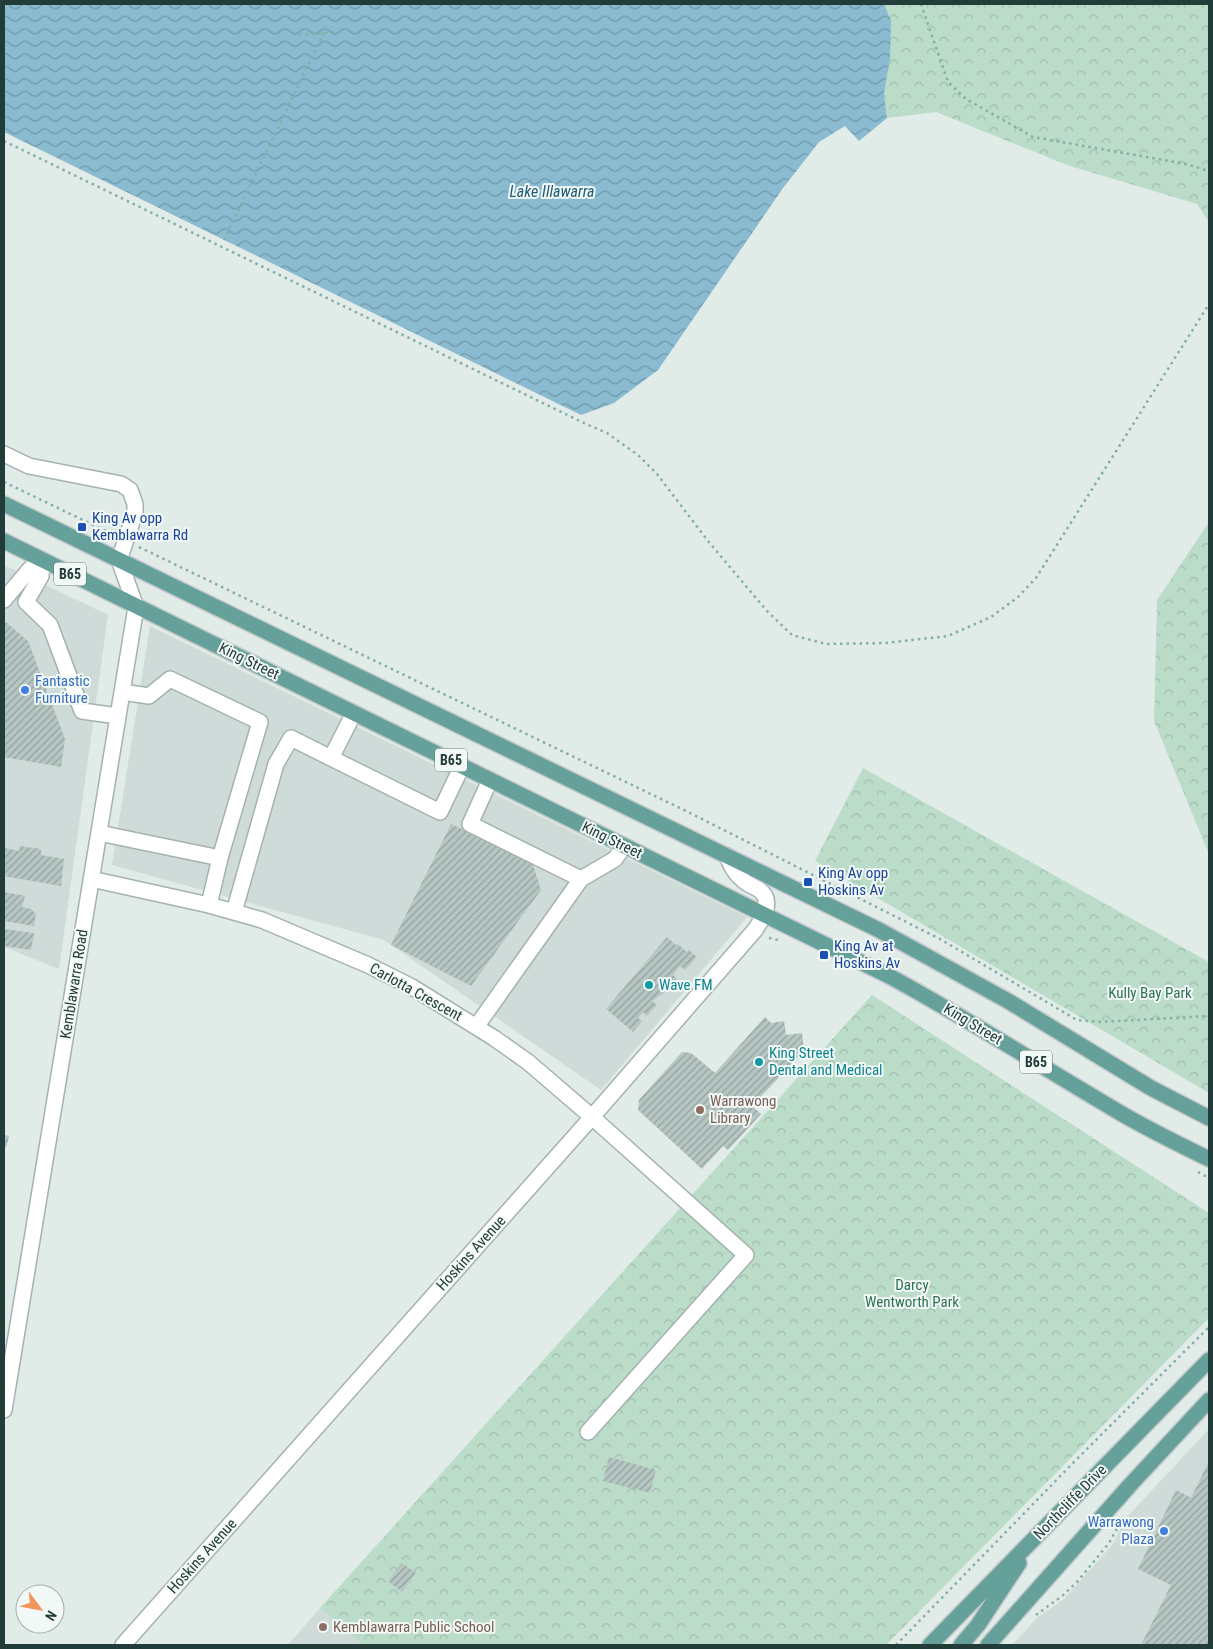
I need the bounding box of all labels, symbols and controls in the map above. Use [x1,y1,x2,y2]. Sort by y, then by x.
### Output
water label: Lake Illawarra [509,182,595,201]
place label: King Av opp Kemblawarra Rd [92,509,188,544]
marker: King Av opp Kemblawarra Rd [76,521,88,533]
road number: B65 [54,562,86,586]
street label: King Street [216,639,282,683]
place label: Fantastic Furniture [35,672,90,707]
marker: Fantastic Furniture [19,684,31,696]
road number: B65 [435,748,467,772]
street label: King Street [579,818,645,862]
place label: King Av opp Hoskins Av [818,864,888,899]
marker: King Av opp Hoskins Av [802,876,814,888]
street label: Kemblawarra Road [56,928,92,1040]
place label: King Av at Hoskins Av [834,937,901,972]
marker: King Av at Hoskins Av [818,949,830,961]
street label: Carlotta Crescent [366,959,466,1025]
place label: Wave FM [659,976,713,994]
marker: Wave FM [643,979,655,991]
park label: Kully Bay Park [1108,984,1192,1002]
street label: King Street [941,1000,1005,1048]
place label: King Street Dental and Medical [769,1044,883,1079]
road number: B65 [1020,1050,1052,1074]
marker: King Street Dental and Medical [753,1056,765,1068]
place label: Warrawong Library [710,1092,776,1127]
marker: Warrawong Library [694,1104,706,1116]
street label: Hoskins Avenue [433,1212,509,1294]
park label: Darcy Wentworth Park [865,1276,959,1311]
street label: Northcliffe Drive [1030,1461,1110,1543]
place label: Warrawong Plaza [1088,1513,1154,1548]
street label: Hoskins Avenue [164,1515,240,1597]
marker: Warrawong Plaza [1158,1525,1170,1537]
north arrow [15,1584,65,1634]
text: N [42,1608,60,1624]
place label: Kemblawarra Public School [333,1618,494,1636]
marker: Kemblawarra Public School [317,1621,329,1633]

